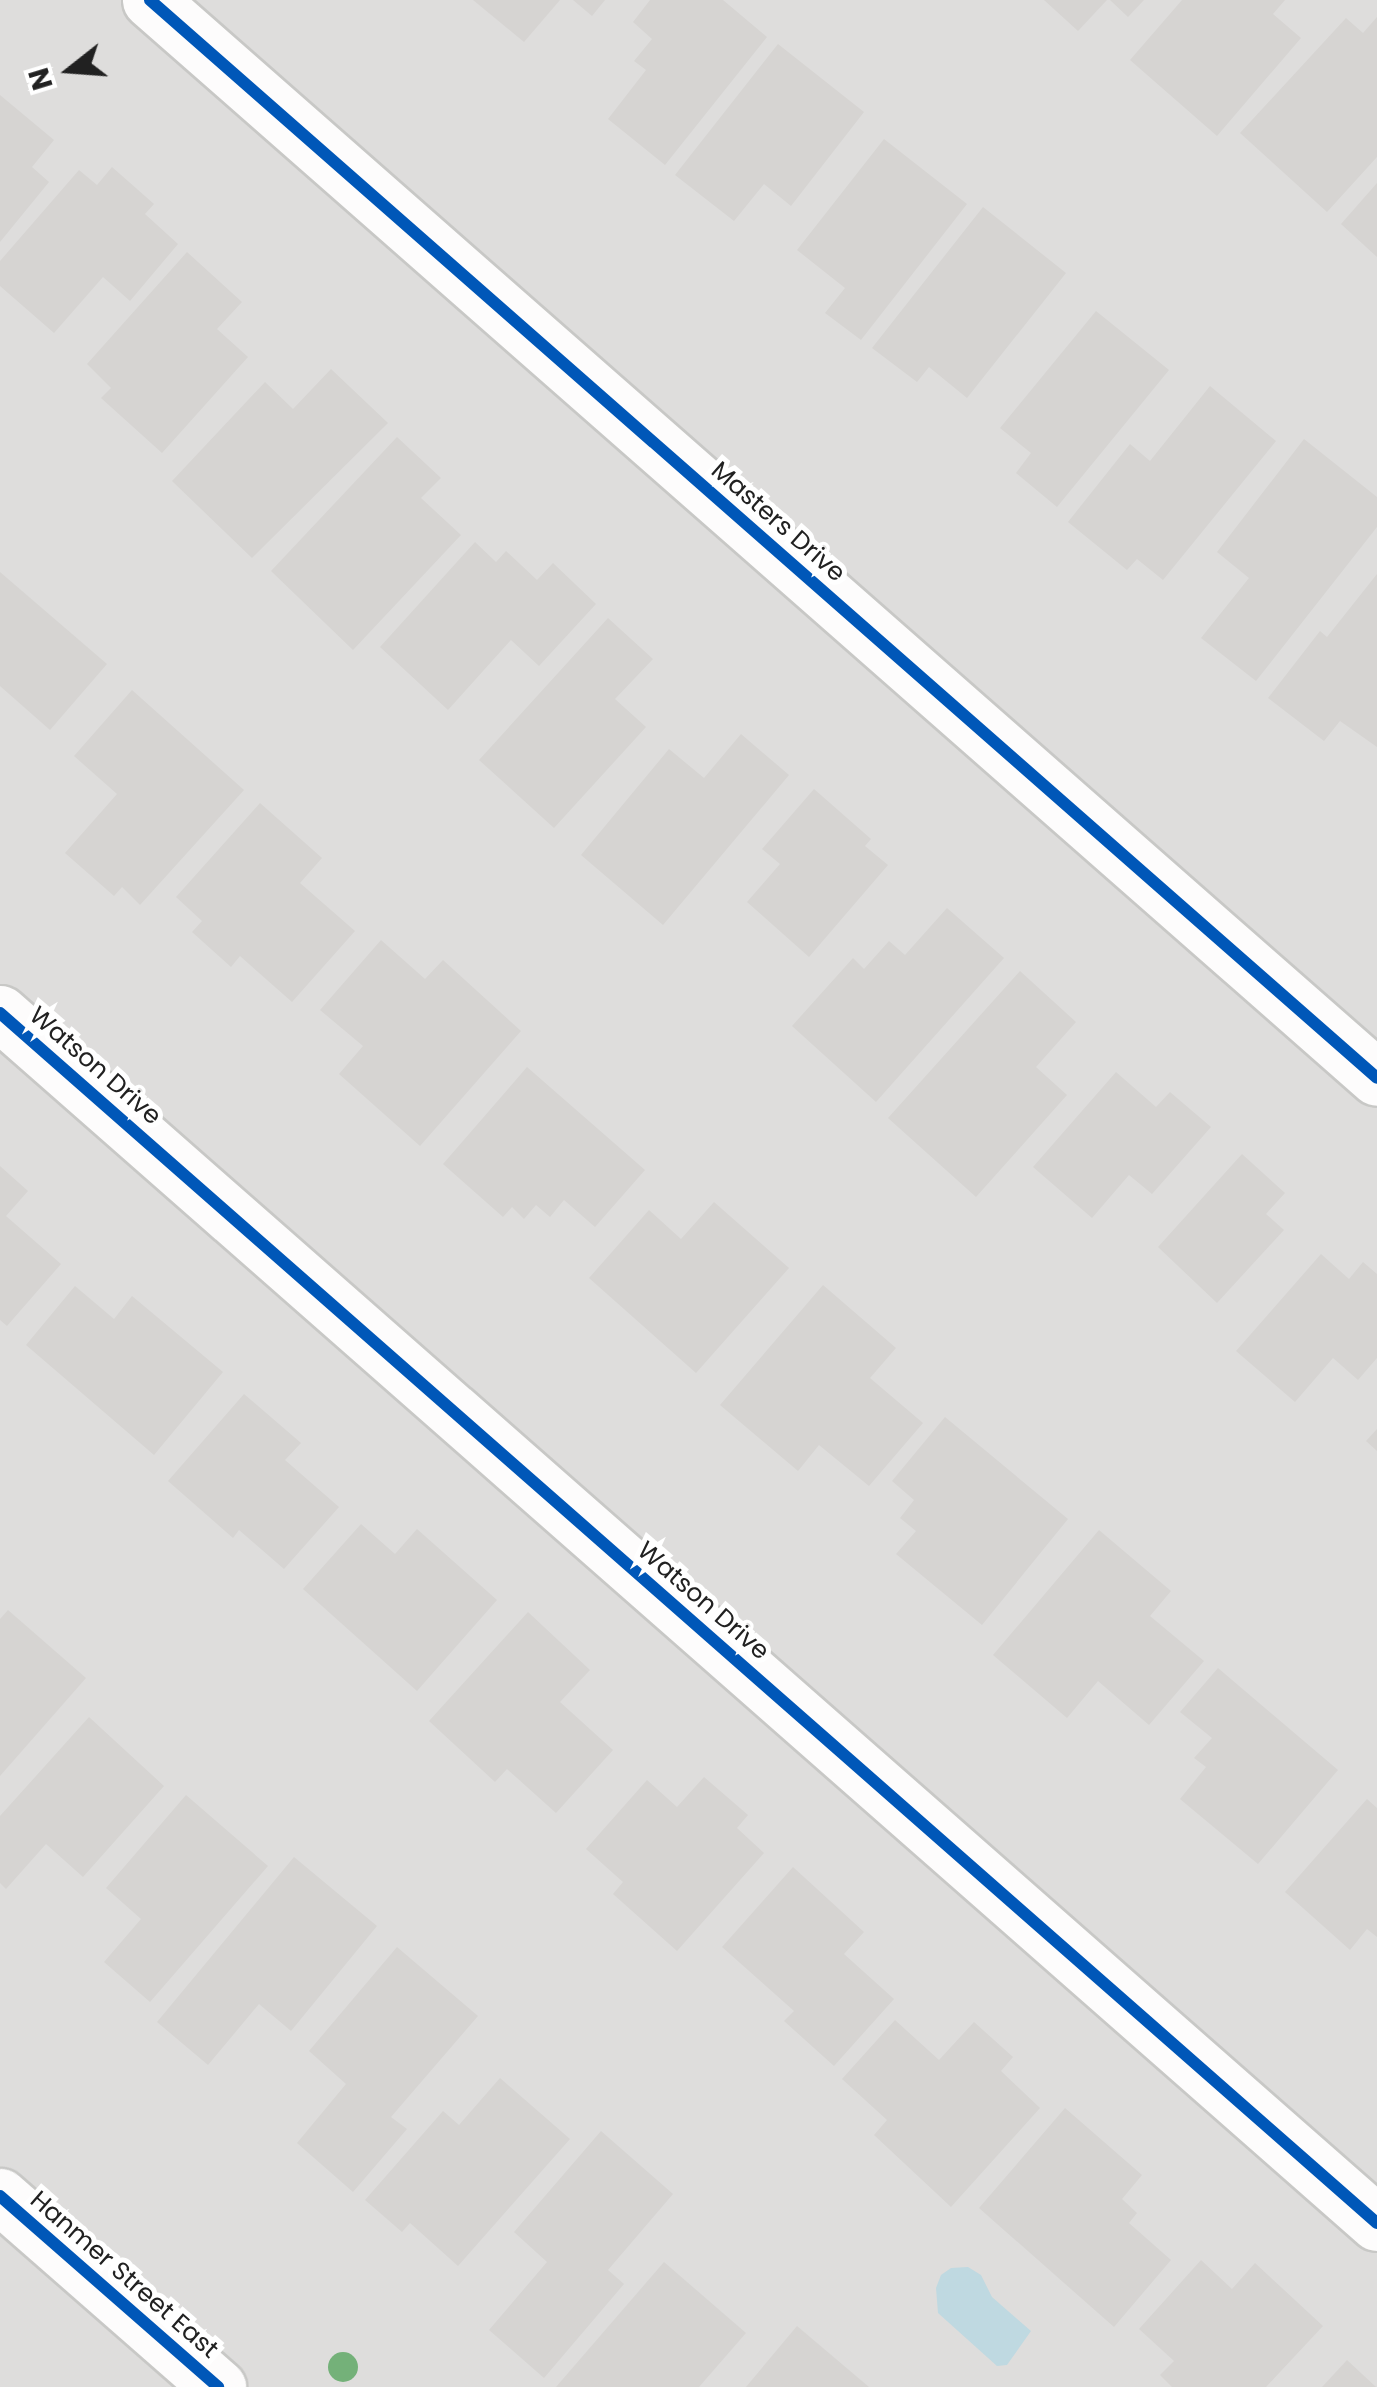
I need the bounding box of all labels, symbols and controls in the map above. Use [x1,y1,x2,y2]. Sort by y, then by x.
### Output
north arrow [20,20,120,120]
text: N [19,63,63,95]
street label: Masters Drive [705,456,851,588]
street label: Watson Drive [23,1001,167,1131]
street label: Watson Drive [631,1536,775,1666]
street label: Hanmer Street East [24,2185,224,2365]

